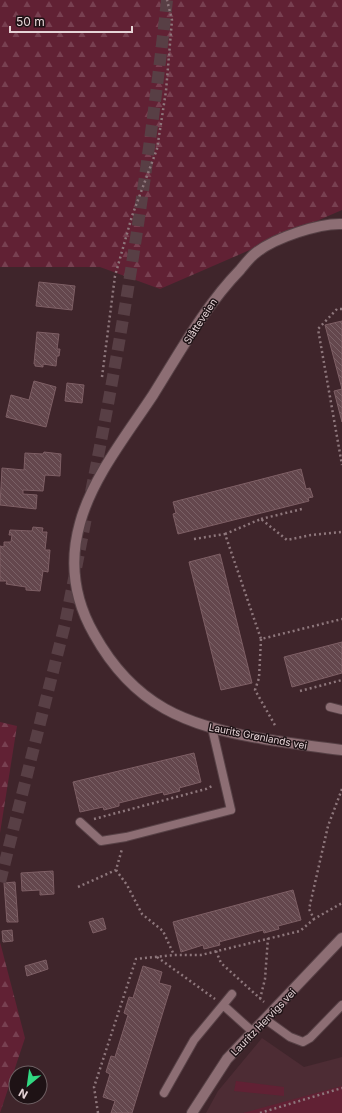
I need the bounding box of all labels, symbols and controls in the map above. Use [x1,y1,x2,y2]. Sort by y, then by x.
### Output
scale bar [10,8,132,34]
text: 50 m [16,14,45,29]
street label: Slåtteveien [181,296,219,346]
street label: Laurits Grønlands vei [208,721,308,751]
street label: Lauritz Hervigs vei [228,986,298,1058]
north arrow [8,1065,48,1105]
text: N [16,1086,30,1102]

